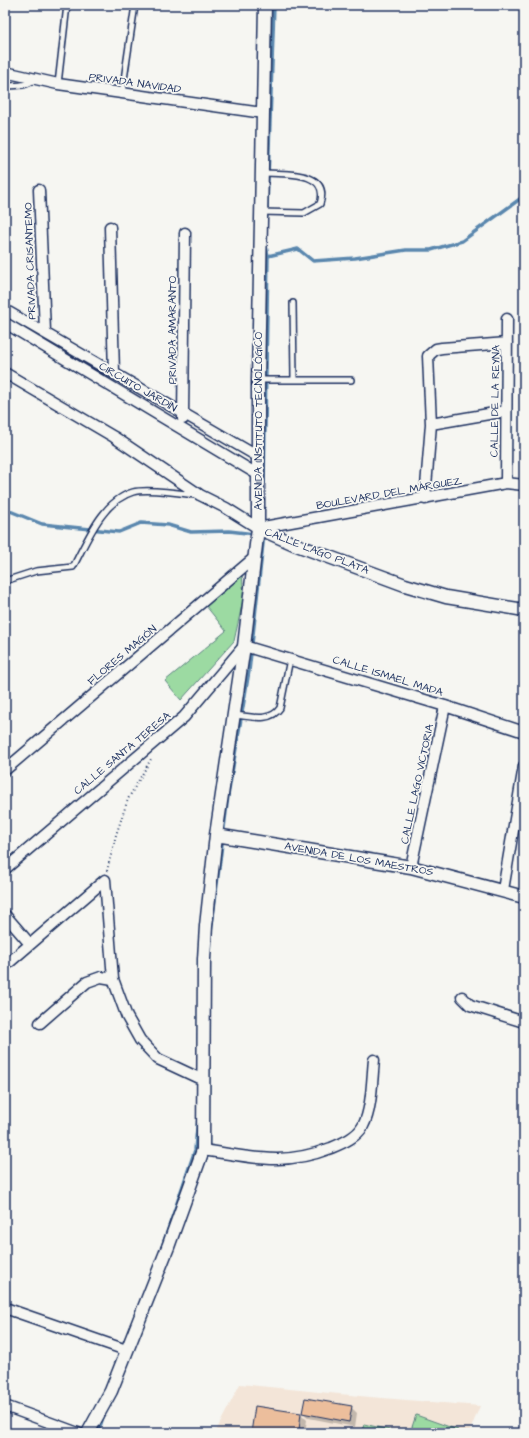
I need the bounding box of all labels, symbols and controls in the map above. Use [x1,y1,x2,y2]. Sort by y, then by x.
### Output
street label: PRIVADA NAVIDAD [88,69,182,97]
street label: PRIVADA CRISANTEMO [20,202,40,320]
street label: PRIVADA AMARANTO [165,275,180,384]
street label: AVENIDA INSTITUTO TECNOLÓGICO [251,331,266,510]
street label: CALLE DE LA REYNA [487,345,503,457]
street label: CIRCUITO JARDÍN [96,359,180,416]
street label: BOULEVARD DEL MÁRQUEZ [315,473,463,513]
street label: CALLE LAGO PLATA [263,524,371,578]
street label: FLORES MAGÓN [84,621,160,689]
street label: CALLE ISMAEL MADA [331,652,445,700]
street label: CALLE SANTA TERESA [70,708,174,798]
street label: CALLE LAGO VICTORIA [397,723,437,845]
street label: AVENIDA DE LOS MAESTROS [283,839,435,879]

